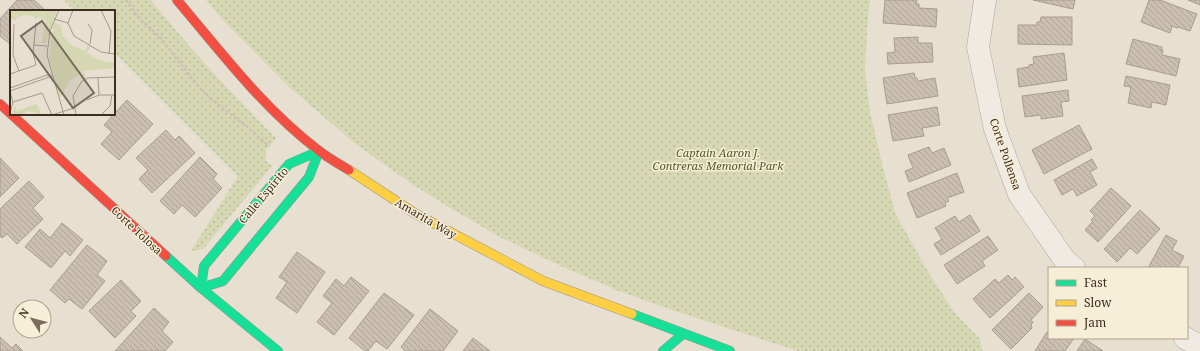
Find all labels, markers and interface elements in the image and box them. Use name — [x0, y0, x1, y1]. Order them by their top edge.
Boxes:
inset map — [10, 10, 115, 115]
street label: Corte Pollensa — [987, 116, 1025, 192]
park label: Captain Aaron J. Contreras Memorial Park — [652, 145, 784, 173]
street label: Calle Espirito — [235, 164, 291, 226]
street label: Amarita Way — [392, 194, 460, 242]
street label: Corte Tolosa — [108, 203, 166, 257]
legend — [1048, 267, 1188, 339]
text: Fast — [1084, 274, 1107, 291]
text: Slow — [1084, 294, 1112, 311]
north arrow — [12, 299, 52, 339]
text: N — [15, 305, 32, 321]
text: Jam — [1083, 314, 1106, 331]

